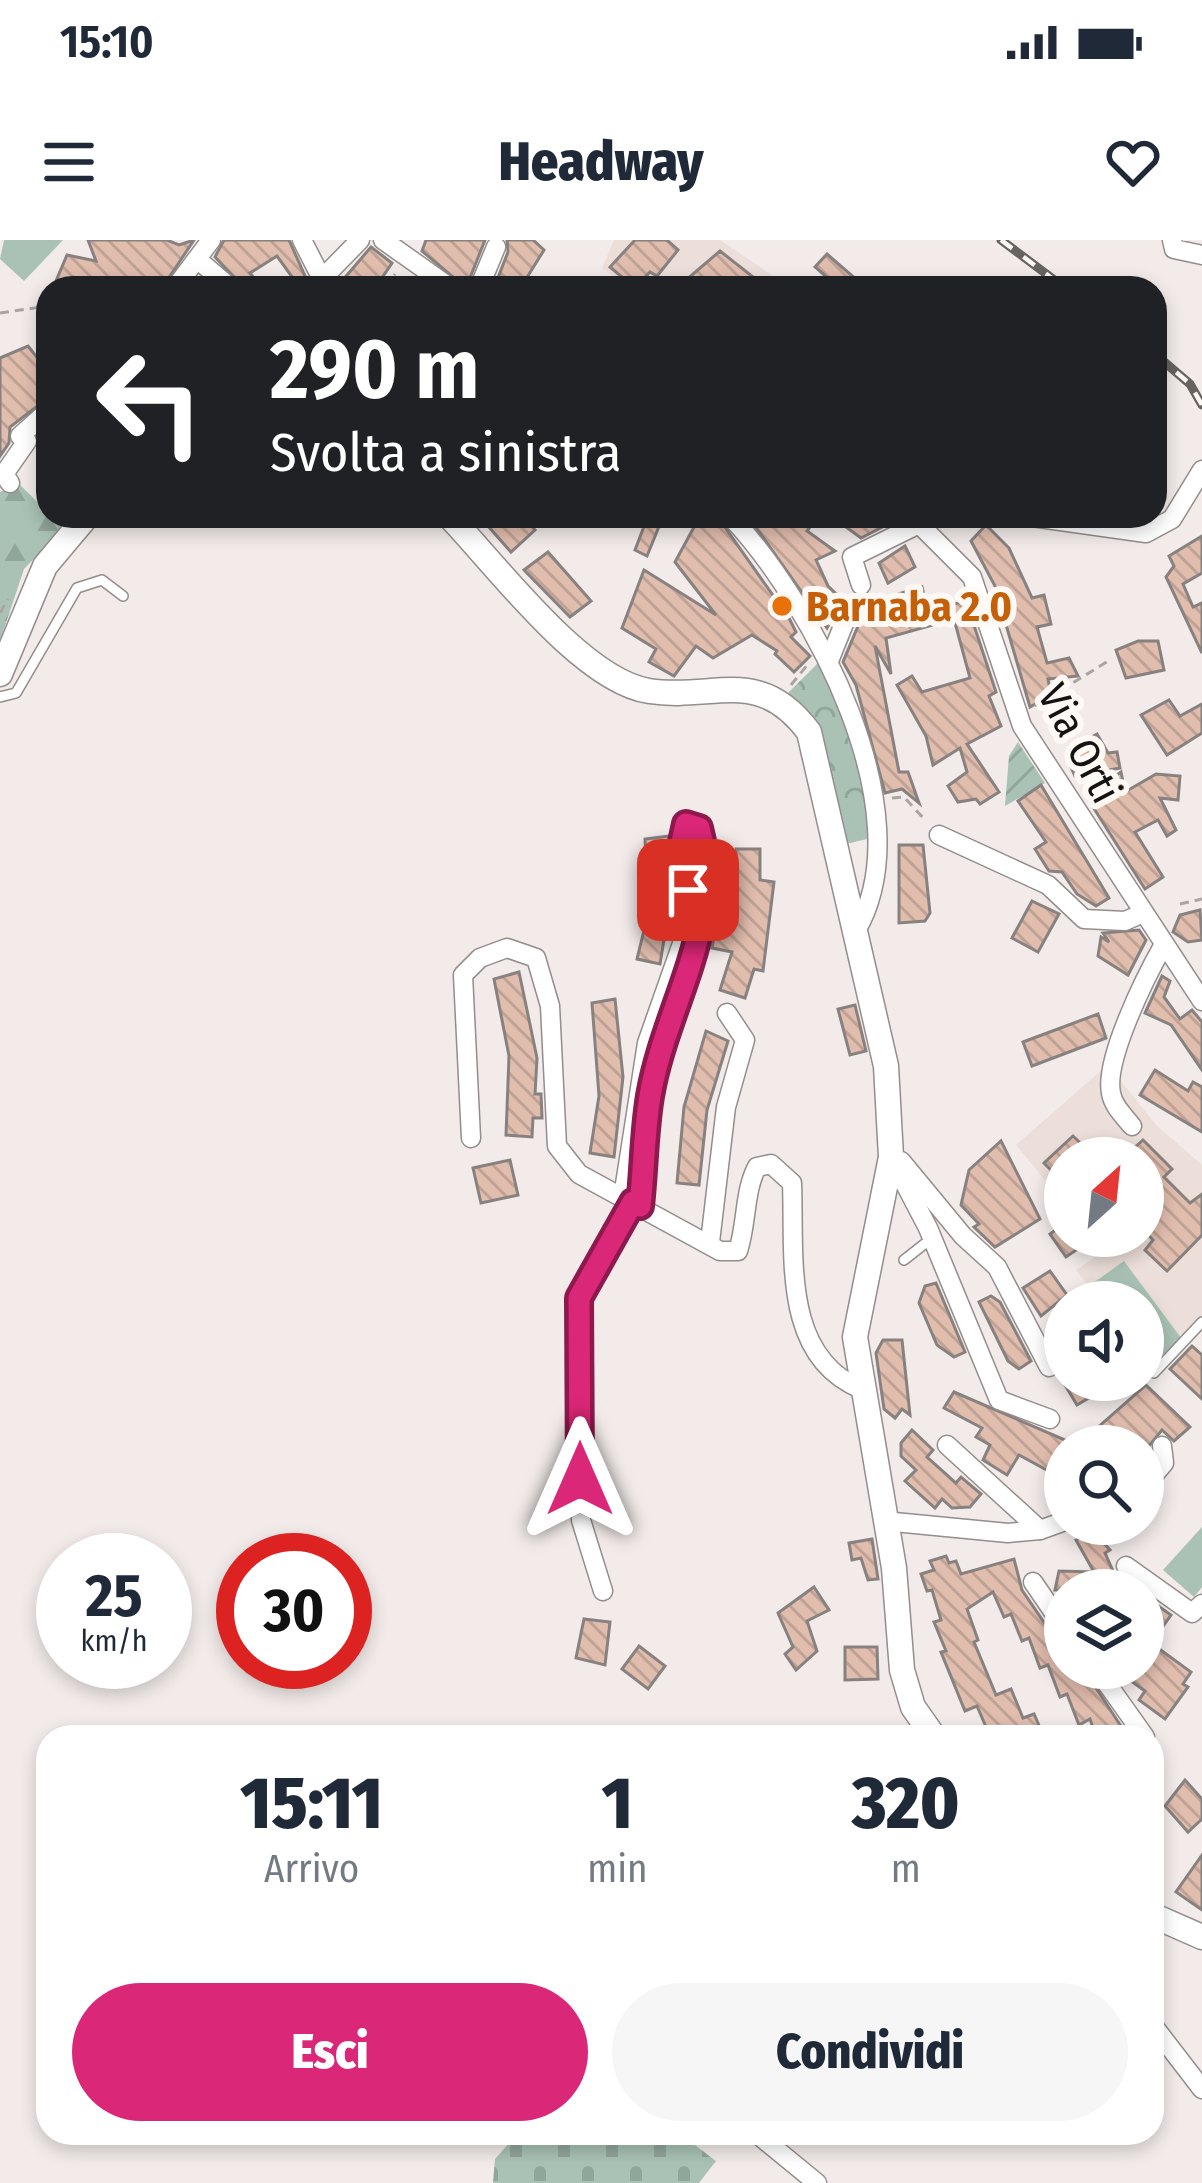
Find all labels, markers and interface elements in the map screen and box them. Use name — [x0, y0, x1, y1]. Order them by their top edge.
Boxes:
text: 15:10 — [60, 15, 154, 69]
icon: menu — [36, 129, 102, 195]
icon: heart — [1100, 129, 1166, 195]
text: Headway — [499, 130, 703, 194]
text: 290 m — [270, 319, 479, 420]
icon: left — [72, 324, 228, 480]
text: Svolta a sinistra — [270, 421, 621, 485]
place label: Barnaba 2.0 — [806, 582, 1012, 632]
marker: Barnaba 2.0 — [769, 593, 795, 619]
street label: Via Orti — [1027, 675, 1131, 812]
pin — [637, 839, 739, 941]
icon: arrive — [655, 857, 721, 923]
north arrow — [1044, 1137, 1164, 1257]
map controls — [1044, 1137, 1164, 1689]
button: sound — [1044, 1281, 1164, 1401]
position arrow — [517, 1416, 643, 1542]
button: search — [1044, 1425, 1164, 1545]
speed limit sign: 30 — [216, 1533, 372, 1689]
text: 25 — [85, 1560, 143, 1632]
button: layers — [1044, 1569, 1164, 1689]
text: km/h — [81, 1623, 147, 1659]
text: 15:11 — [240, 1761, 383, 1847]
text: 1 — [602, 1761, 633, 1847]
text: 320 — [852, 1761, 960, 1847]
text: Arrivo — [264, 1846, 359, 1892]
text: min — [587, 1846, 648, 1892]
text: m — [891, 1846, 921, 1892]
button: Esci — [72, 1983, 588, 2121]
button: Condividi — [612, 1983, 1128, 2121]

